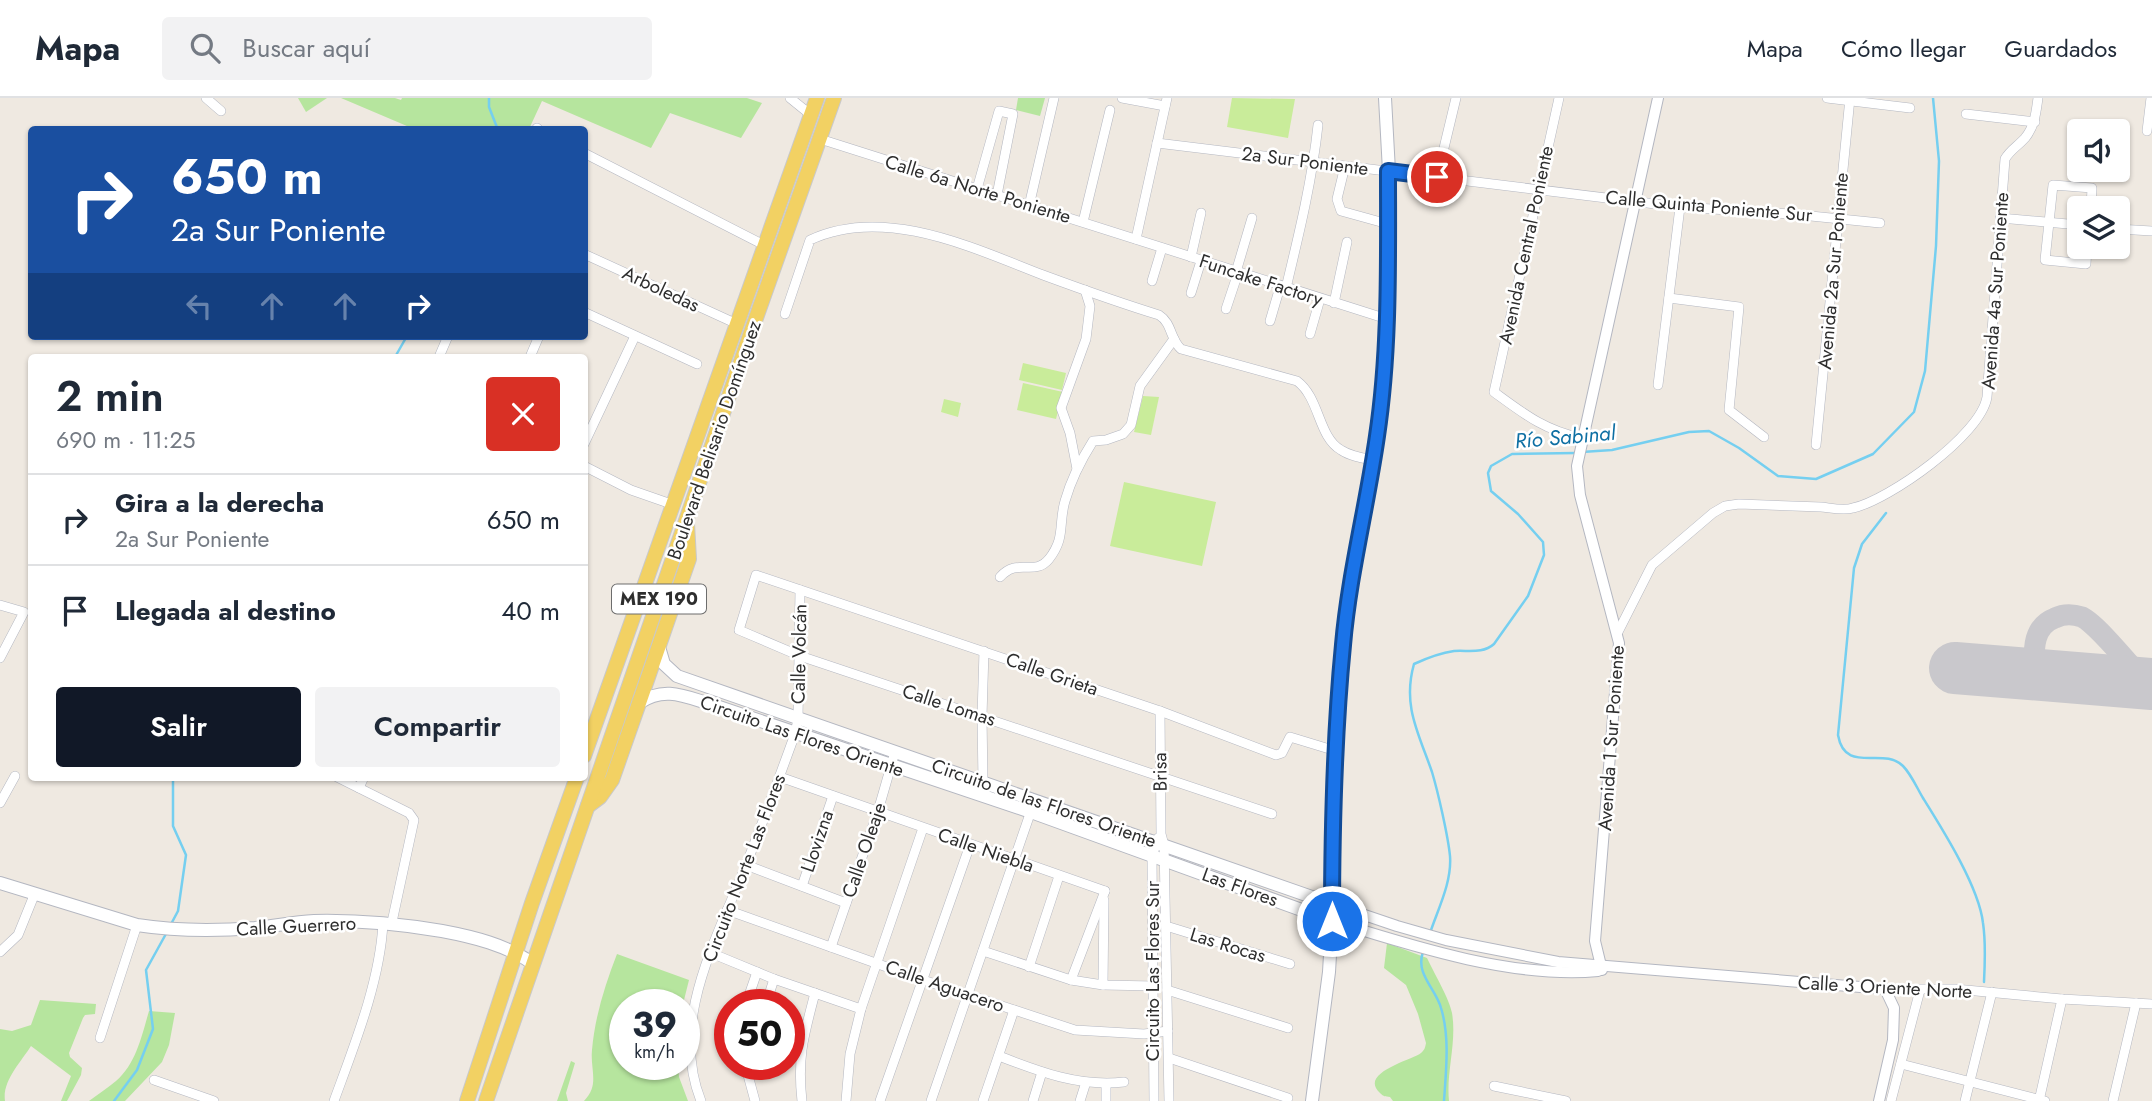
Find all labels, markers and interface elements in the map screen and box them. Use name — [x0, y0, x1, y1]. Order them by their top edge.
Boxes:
search box — [162, 17, 652, 80]
text: Mapa — [35, 25, 120, 72]
icon: search — [186, 29, 224, 67]
text: Buscar aquí — [242, 29, 370, 67]
text: Mapa — [1747, 31, 1803, 66]
text: Cómo llegar — [1841, 31, 1966, 66]
text: Guardados — [2004, 31, 2117, 66]
map controls — [2067, 119, 2130, 259]
button: sound — [2067, 119, 2130, 182]
street label: 2a Sur Poniente — [1240, 140, 1370, 182]
text: 650 m — [171, 142, 323, 212]
street label: Avenida Central Poniente — [1492, 143, 1560, 347]
pin — [1407, 147, 1467, 207]
street label: Calle 6a Norte Poniente — [882, 148, 1074, 230]
icon: right — [56, 154, 147, 245]
icon: arrive — [1418, 158, 1456, 196]
street label: Avenida 2a Sur Poniente — [1811, 171, 1855, 371]
street label: Calle Quinta Poniente Sur — [1604, 184, 1814, 229]
street label: Avenida 4a Sur Poniente — [1975, 191, 2015, 391]
button: layers — [2067, 196, 2130, 259]
text: 2a Sur Poniente — [171, 207, 386, 253]
street label: Funcake Factory — [1196, 247, 1327, 313]
street label: Arboledas — [618, 259, 704, 319]
icon: left — [180, 287, 218, 325]
icon: ahead — [253, 287, 291, 325]
icon: ahead — [326, 287, 364, 325]
icon: right — [399, 287, 437, 325]
street label: Boulevard Belisario Domínguez — [660, 316, 768, 563]
text: 2 min — [56, 366, 164, 427]
button: close — [486, 377, 560, 451]
water label: Río Sabinal — [1513, 418, 1618, 456]
text: 690 m · 11:25 — [56, 423, 196, 457]
text: Gira a la derecha — [115, 484, 324, 522]
icon: right — [56, 501, 94, 539]
text: 650 m — [487, 501, 560, 539]
text: 2a Sur Poniente — [115, 522, 269, 556]
road number: MEX 190 — [612, 584, 706, 614]
icon: arrive — [56, 592, 94, 630]
text: Llegada al destino — [115, 592, 336, 630]
text: 40 m — [501, 592, 560, 630]
street label: Calle Volcán — [785, 604, 813, 704]
street label: Avenida 1 Sur Poniente — [1591, 644, 1631, 832]
street label: Calle Grieta — [1002, 646, 1102, 702]
street label: Calle Lomas — [899, 677, 1000, 733]
button: Salir — [56, 687, 301, 767]
button: Compartir — [315, 687, 560, 767]
street label: Circuito Las Flores Oriente — [696, 688, 908, 784]
street label: Circuito de las Flores Oriente — [928, 752, 1160, 854]
street label: Brisa — [1146, 752, 1174, 792]
street label: Circuito Norte Las Flores — [696, 770, 792, 966]
street label: Calle Oleaje — [835, 798, 893, 901]
street label: Llovizna — [794, 806, 840, 876]
street label: Calle Niebla — [934, 821, 1038, 879]
street label: Las Flores — [1198, 861, 1282, 913]
street label: Circuito Las Flores Sur — [1139, 880, 1166, 1061]
position arrow — [1295, 884, 1369, 958]
street label: Calle Guerrero — [235, 909, 357, 943]
street label: Las Rocas — [1187, 921, 1270, 969]
street label: Calle Aguacero — [882, 953, 1008, 1019]
street label: Calle 3 Oriente Norte — [1797, 969, 1973, 1005]
speed limit sign: 50 — [714, 989, 805, 1080]
text: 39 — [632, 1000, 677, 1050]
text: km/h — [634, 1039, 675, 1065]

